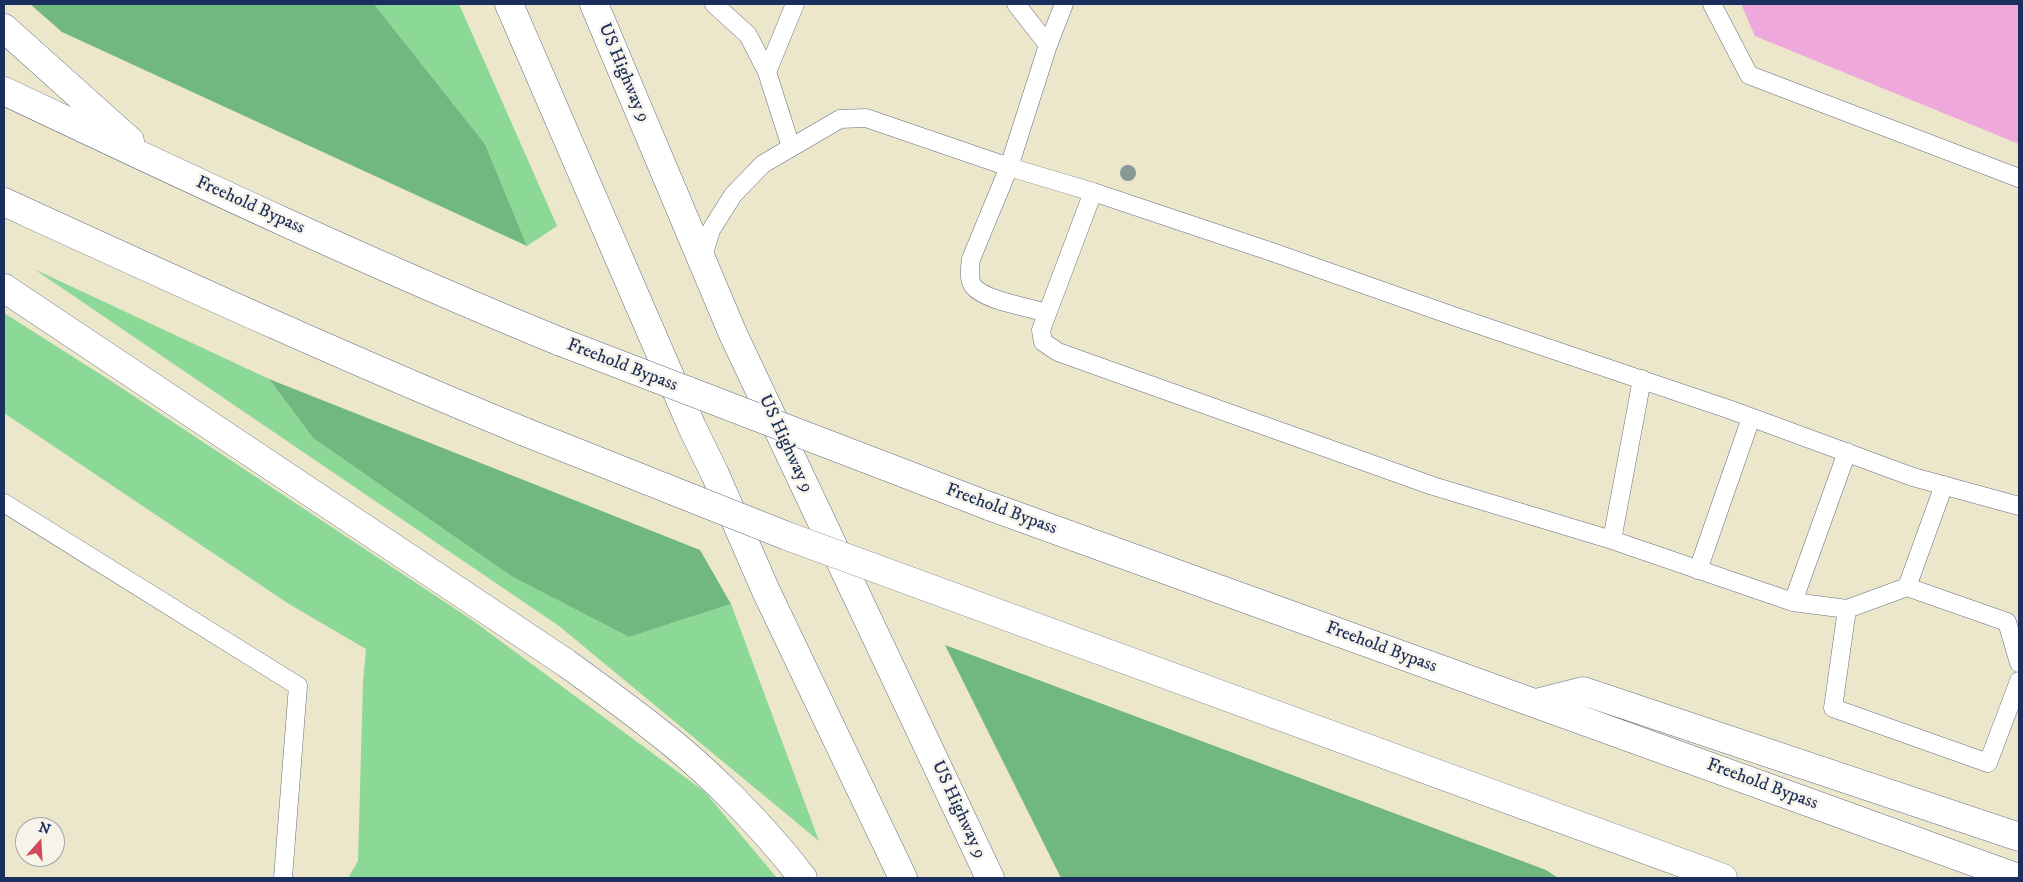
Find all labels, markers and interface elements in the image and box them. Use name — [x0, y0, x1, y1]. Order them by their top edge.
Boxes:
street label: US Highway 9 — [592, 20, 654, 126]
street label: Freehold Bypass — [192, 172, 308, 240]
street label: Freehold Bypass — [564, 335, 680, 397]
street label: US Highway 9 — [753, 392, 817, 496]
street label: Freehold Bypass — [942, 480, 1060, 540]
street label: Freehold Bypass — [1322, 618, 1440, 678]
street label: Freehold Bypass — [1703, 755, 1821, 815]
street label: US Highway 9 — [926, 758, 990, 862]
north arrow — [15, 817, 65, 867]
text: N — [36, 818, 53, 839]

